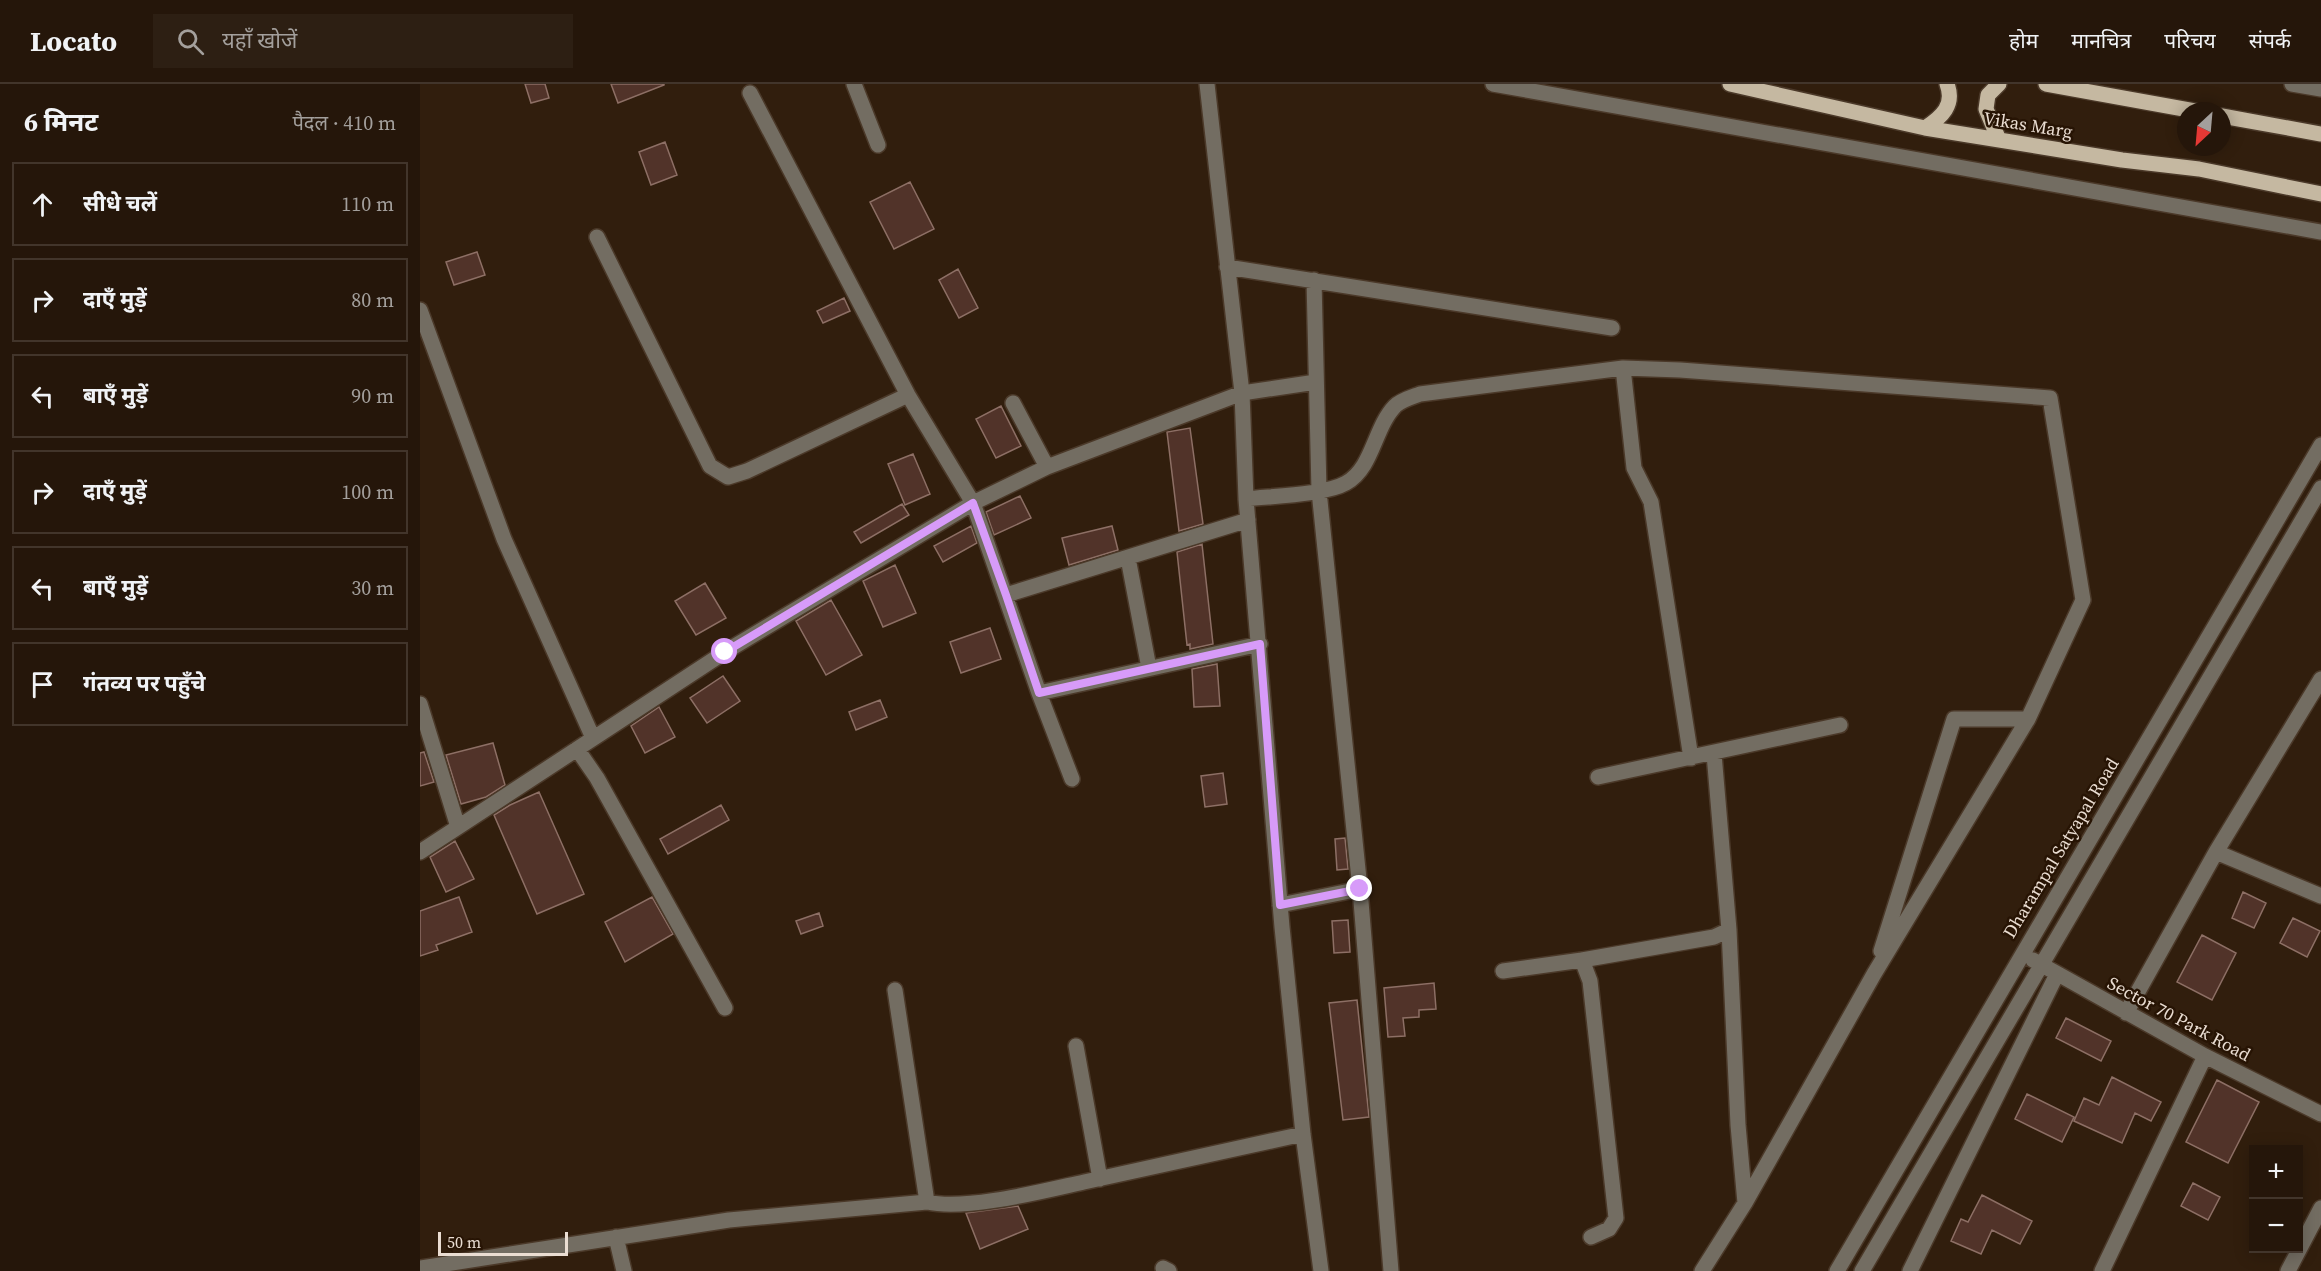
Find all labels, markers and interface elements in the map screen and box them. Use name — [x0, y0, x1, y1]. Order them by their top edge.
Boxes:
search box — [153, 14, 573, 68]
text: Locato — [30, 22, 117, 60]
icon: search — [174, 25, 207, 58]
text: यहाँ खोजें — [222, 25, 297, 55]
text: होम — [2009, 26, 2038, 55]
text: मानचित्र — [2071, 26, 2131, 55]
text: परिचय — [2164, 26, 2216, 55]
text: संपर्क — [2249, 26, 2291, 55]
north arrow — [2177, 102, 2231, 156]
text: 6 मिनट — [24, 104, 98, 140]
street label: Vikas Marg — [1982, 105, 2074, 144]
text: पैदल · 410 m — [292, 109, 396, 137]
icon: ahead — [26, 188, 59, 221]
text: सीधे चलें — [83, 188, 157, 218]
text: 110 m — [341, 190, 394, 218]
icon: right — [26, 284, 59, 317]
text: दाएँ मुड़ें — [83, 284, 147, 314]
text: 80 m — [351, 286, 394, 314]
icon: left — [26, 380, 59, 413]
text: बाएँ मुड़ें — [83, 380, 148, 410]
text: 90 m — [351, 382, 394, 410]
icon: right — [26, 476, 59, 509]
text: दाएँ मुड़ें — [83, 476, 147, 506]
text: 100 m — [341, 478, 394, 506]
icon: left — [26, 572, 59, 605]
text: बाएँ मुड़ें — [83, 572, 148, 602]
text: 30 m — [351, 574, 394, 602]
route start — [711, 638, 737, 664]
icon: arrive — [26, 668, 59, 701]
text: गंतव्य पर पहुँचे — [83, 668, 206, 698]
street label: Dharampal Satyapal Road — [1997, 753, 2124, 943]
route end — [1346, 875, 1372, 901]
street label: Sector 70 Park Road — [2103, 970, 2255, 1067]
map controls — [2249, 1145, 2303, 1253]
button: + — [2249, 1145, 2303, 1199]
button: − — [2249, 1199, 2303, 1253]
scale bar — [438, 1229, 568, 1256]
text: 50 m — [447, 1231, 481, 1253]

